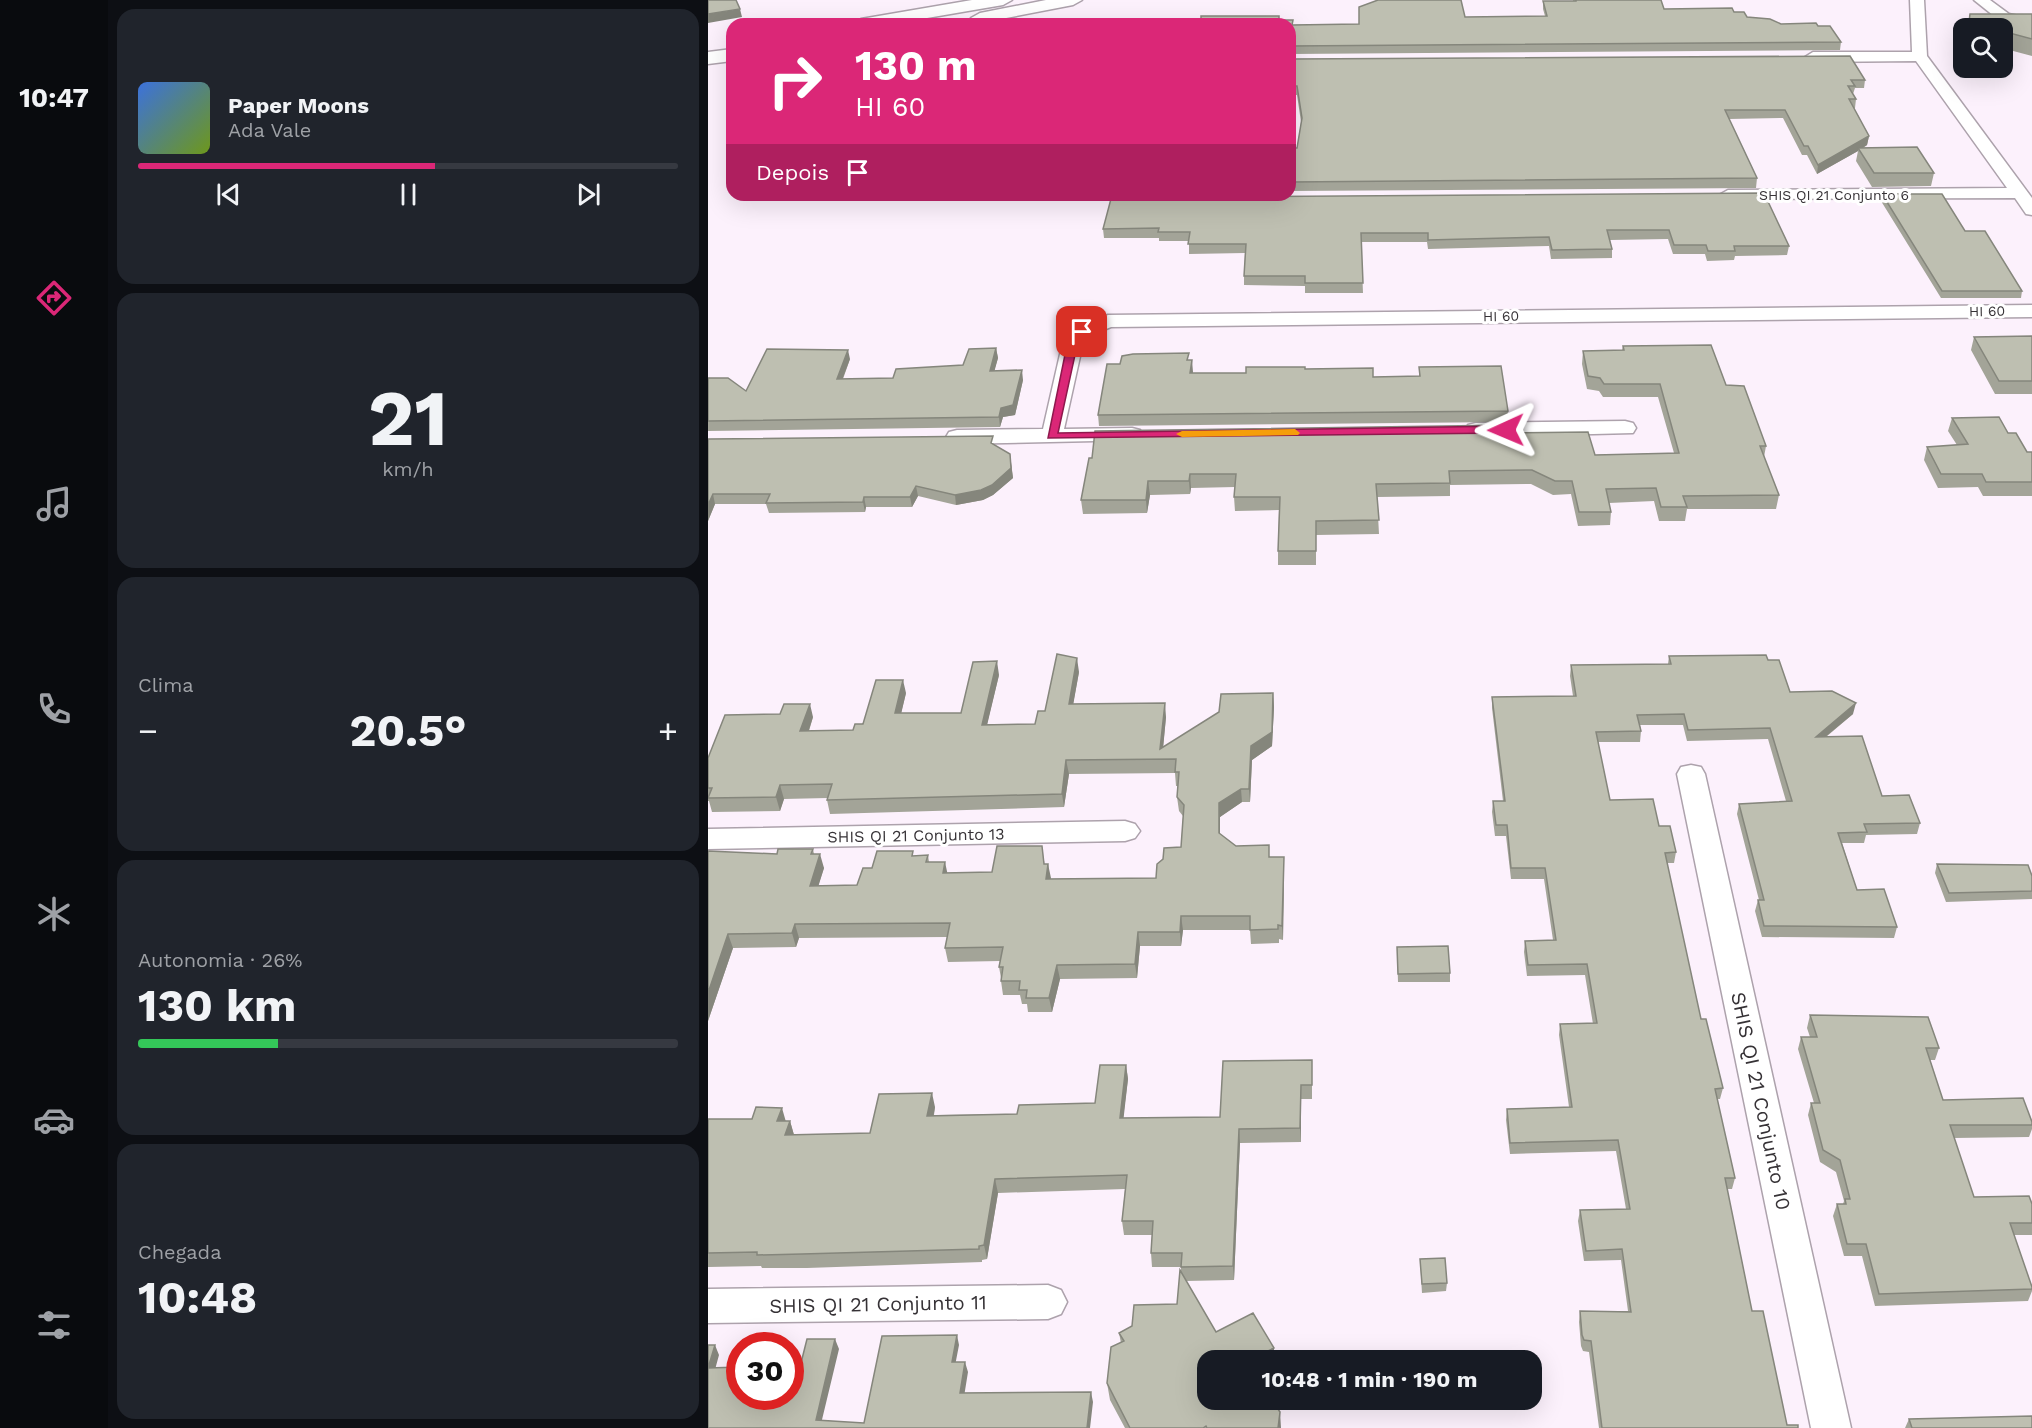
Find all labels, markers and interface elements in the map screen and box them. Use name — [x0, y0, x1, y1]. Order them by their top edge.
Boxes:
map controls — [1953, 18, 2013, 78]
button: search — [1953, 18, 2013, 78]
text: 130 m — [855, 41, 977, 90]
icon: right — [756, 42, 834, 120]
text: 10:47 — [19, 82, 89, 114]
text: HI 60 — [855, 91, 925, 123]
text: Paper Moons — [228, 93, 369, 118]
text: Ada Vale — [228, 118, 311, 142]
icon: arrive — [841, 156, 874, 189]
text: Depois — [756, 160, 829, 185]
icon: previous — [212, 178, 245, 211]
icon: pause — [392, 178, 425, 211]
icon: next — [572, 178, 605, 211]
street label: SHIS QI 21 Conjunto 6 — [1759, 187, 1909, 203]
icon: directions — [33, 277, 75, 319]
street label: HI 60 — [1969, 303, 2005, 319]
pin — [1056, 306, 1107, 357]
street label: HI 60 — [1483, 308, 1519, 324]
icon: arrive — [1065, 315, 1098, 348]
text: 21 — [368, 372, 448, 464]
position arrow — [1474, 398, 1538, 462]
text: km/h — [382, 457, 434, 481]
icon: music — [33, 483, 75, 525]
text: Clima — [138, 673, 194, 697]
icon: phone — [33, 688, 75, 730]
text: 20.5° — [350, 704, 466, 757]
text: − — [138, 711, 158, 750]
text: + — [658, 711, 678, 750]
street label: SHIS QI 21 Conjunto 13 — [827, 824, 1005, 847]
icon: climate — [33, 893, 75, 935]
text: Autonomia · 26% — [138, 948, 302, 972]
text: 130 km — [138, 979, 296, 1032]
street label: SHIS QI 21 Conjunto 10 — [1726, 990, 1796, 1212]
icon: car — [33, 1099, 75, 1141]
text: Chegada — [138, 1240, 221, 1264]
text: 10:48 — [138, 1271, 257, 1324]
street label: SHIS QI 21 Conjunto 11 — [769, 1290, 987, 1318]
icon: filters — [33, 1304, 75, 1346]
speed limit sign: 30 — [726, 1332, 804, 1410]
text: 10:48 · 1 min · 190 m — [1262, 1367, 1477, 1392]

